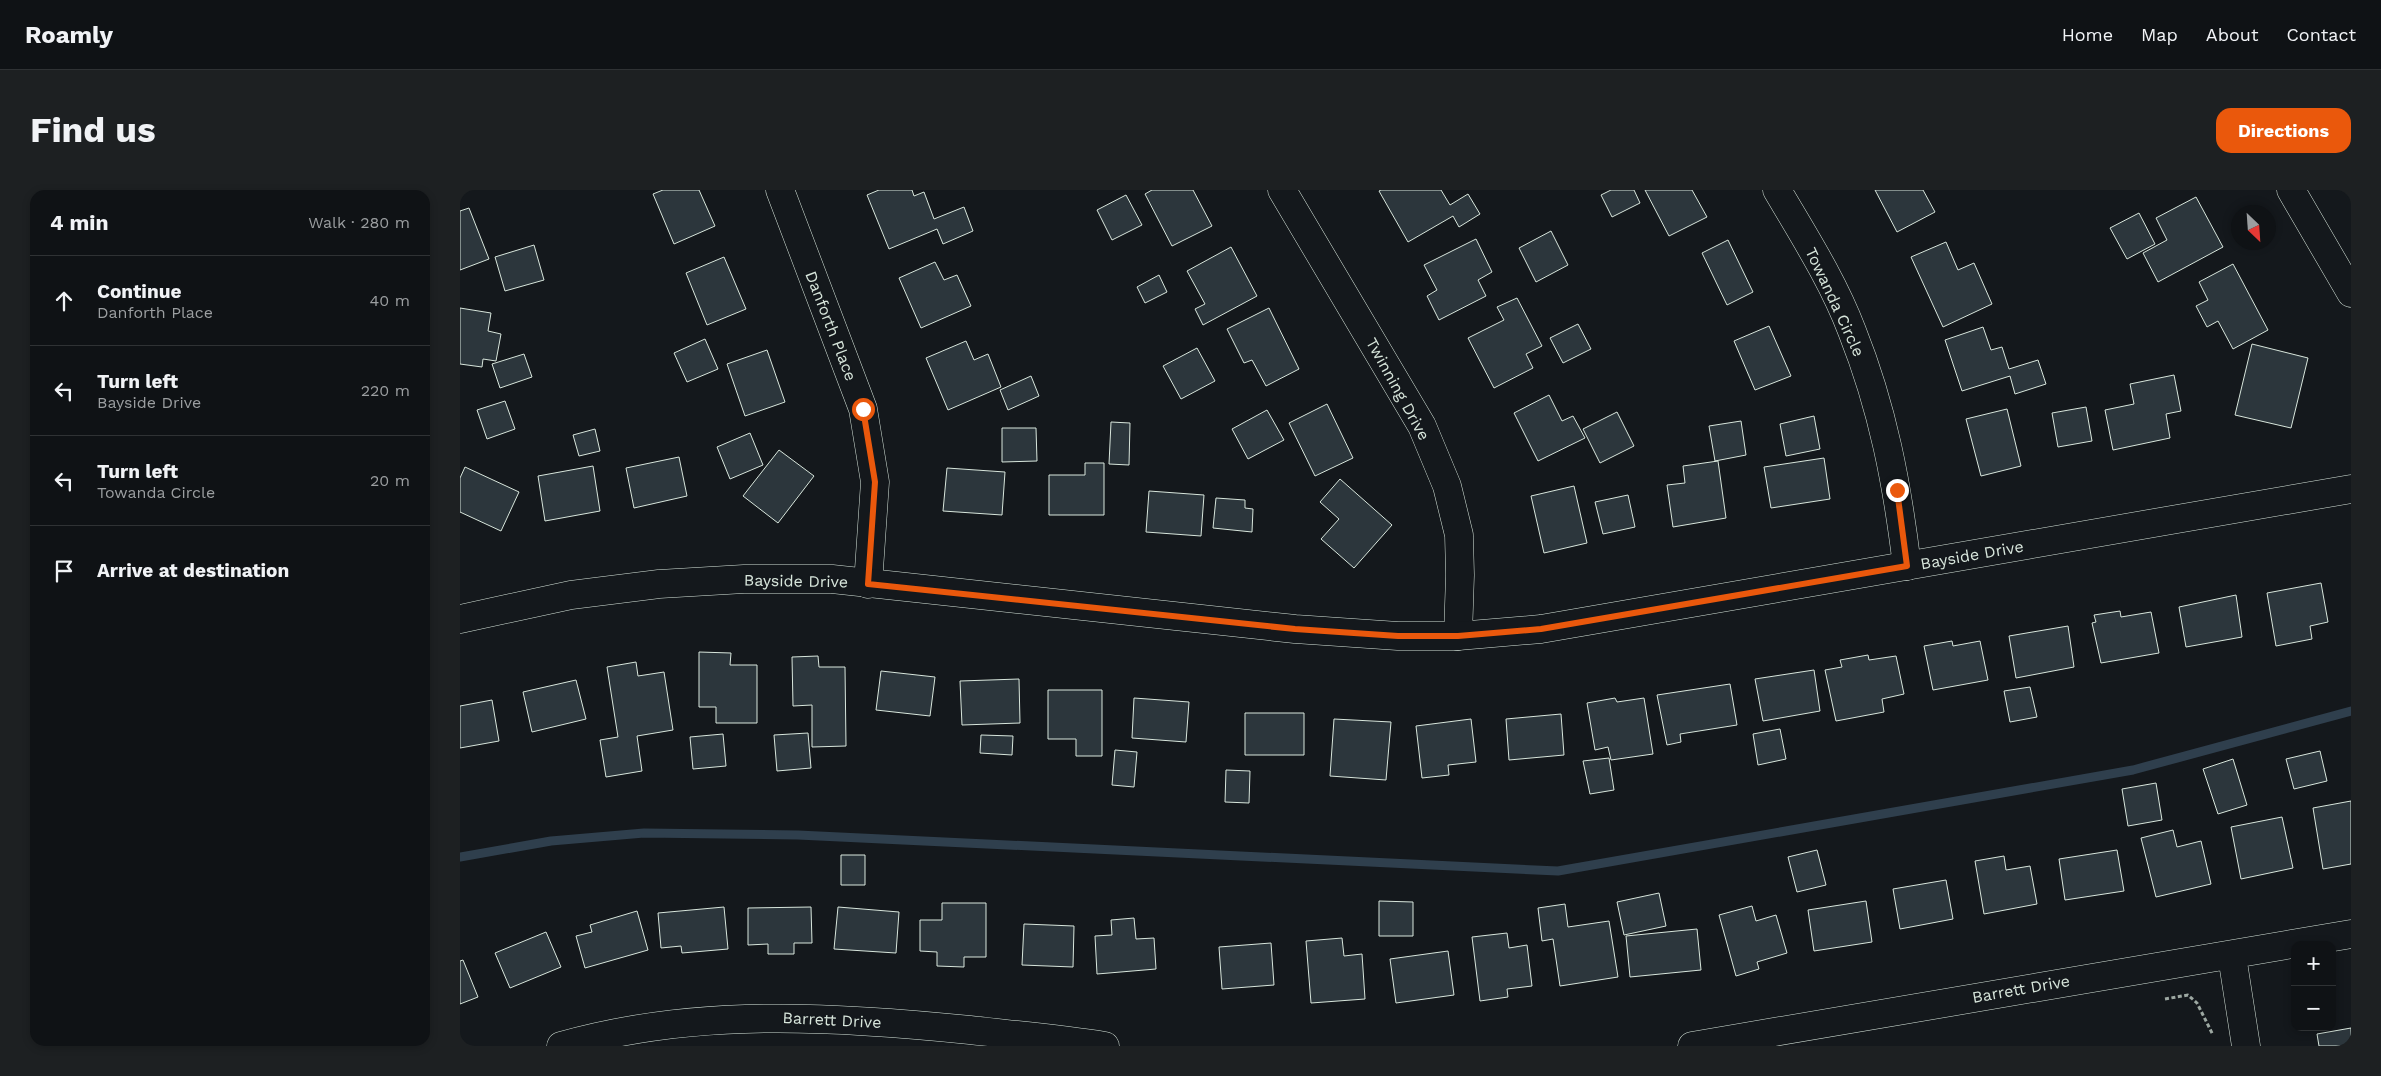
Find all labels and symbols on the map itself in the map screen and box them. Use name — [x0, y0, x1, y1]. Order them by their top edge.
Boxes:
north arrow — [2231, 205, 2276, 250]
street label: Towanda Circle — [1801, 244, 1869, 360]
street label: Danforth Place — [801, 268, 861, 384]
street label: Twinning Drive — [1362, 335, 1434, 443]
route start — [852, 398, 875, 421]
route end — [1886, 479, 1909, 502]
street label: Bayside Drive — [1919, 537, 2025, 573]
street label: Bayside Drive — [744, 571, 848, 591]
street label: Barrett Drive — [1971, 971, 2071, 1007]
street label: Barrett Drive — [782, 1008, 882, 1032]

